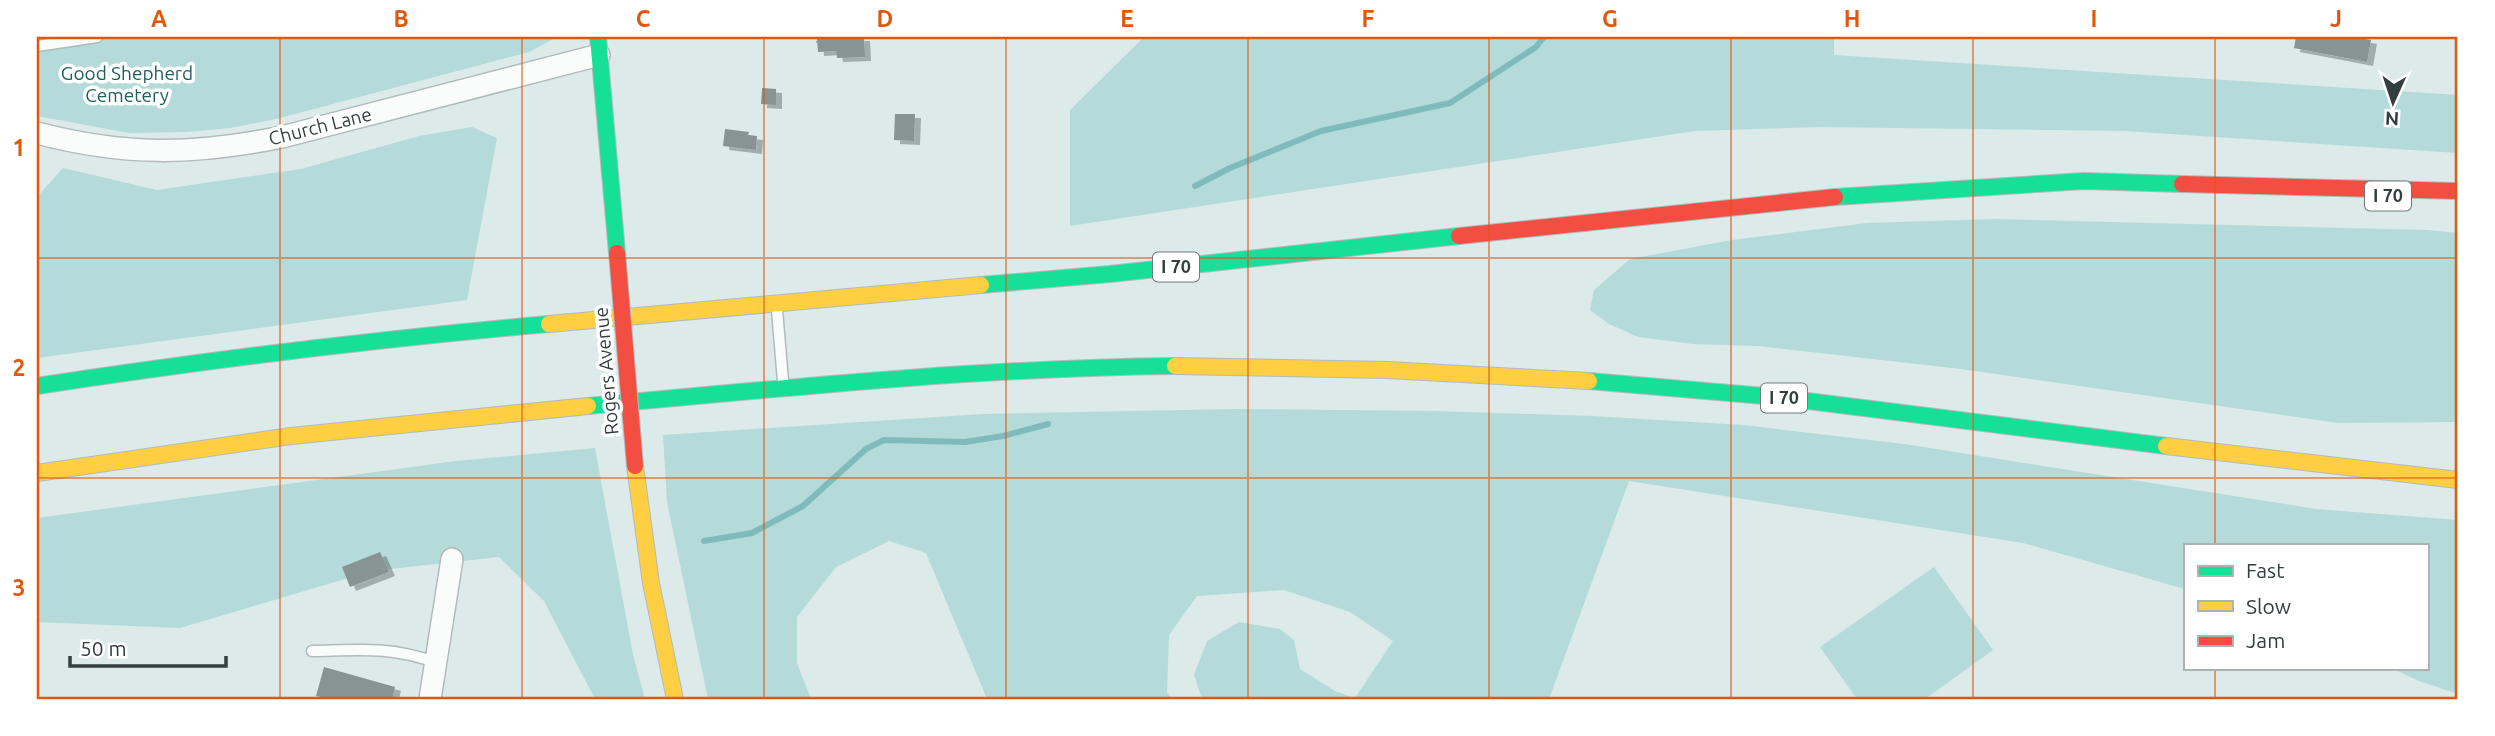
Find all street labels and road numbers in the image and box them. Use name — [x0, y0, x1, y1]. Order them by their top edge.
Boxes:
street label: Church Lane — [266, 103, 374, 149]
road number: I 70 — [2365, 182, 2411, 210]
road number: I 70 — [1153, 253, 1199, 282]
street label: Rogers Avenue — [589, 306, 623, 436]
road number: I 70 — [1761, 384, 1807, 412]

